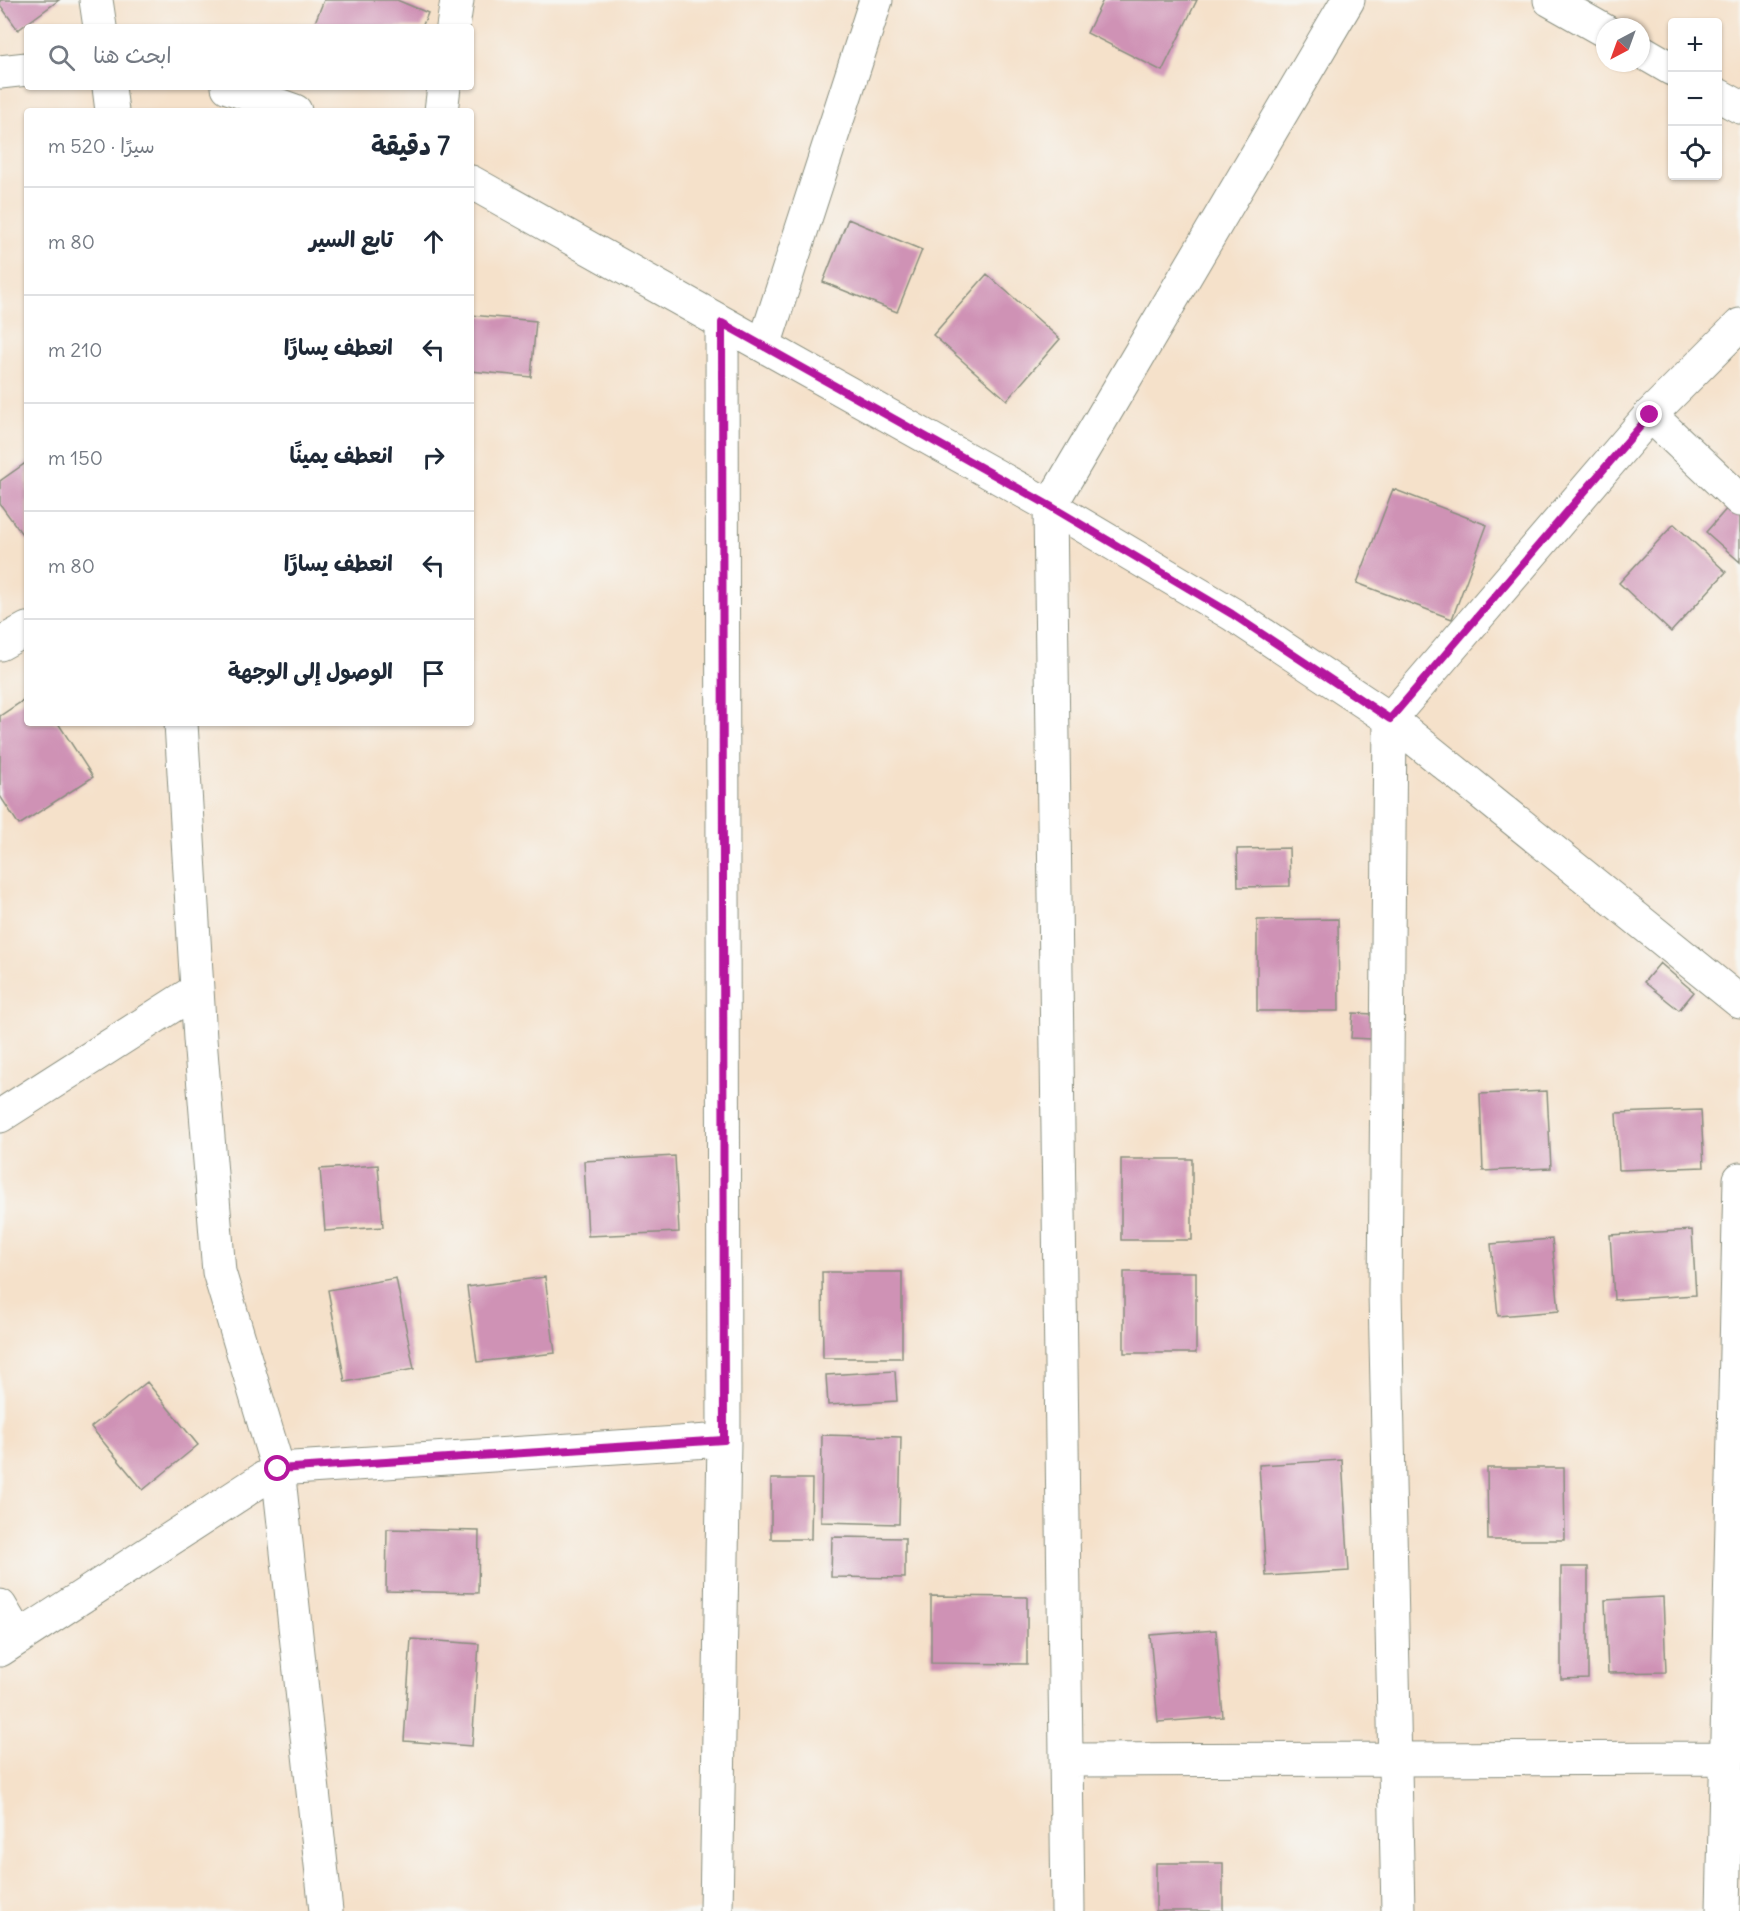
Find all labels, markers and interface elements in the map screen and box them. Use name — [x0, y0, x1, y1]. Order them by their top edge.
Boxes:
north arrow — [1596, 18, 1650, 72]
map controls — [1668, 18, 1722, 180]
button: + — [1668, 18, 1722, 72]
search box — [24, 24, 474, 90]
icon: search — [45, 41, 78, 74]
text: ابحث هنا — [93, 41, 172, 69]
button: − — [1668, 72, 1722, 126]
button: locate — [1668, 126, 1722, 180]
text: 7 دقيقة — [371, 129, 450, 162]
text: سيرًا · 520 m — [48, 133, 155, 158]
text: تابع السير — [309, 225, 393, 253]
icon: ahead — [417, 225, 450, 258]
text: 80 m — [48, 229, 95, 254]
text: انعطف يسارًا — [284, 333, 393, 361]
icon: left — [417, 333, 450, 366]
text: 210 m — [48, 337, 102, 362]
route end — [1636, 401, 1662, 427]
text: انعطف يمينًا — [290, 441, 393, 469]
icon: right — [417, 441, 450, 474]
text: 150 m — [48, 445, 103, 470]
text: انعطف يسارًا — [284, 549, 393, 577]
icon: left — [417, 549, 450, 582]
text: 80 m — [48, 553, 95, 578]
text: الوصول إلى الوجهة — [228, 657, 393, 685]
icon: arrive — [417, 657, 450, 690]
route start — [264, 1455, 290, 1481]

